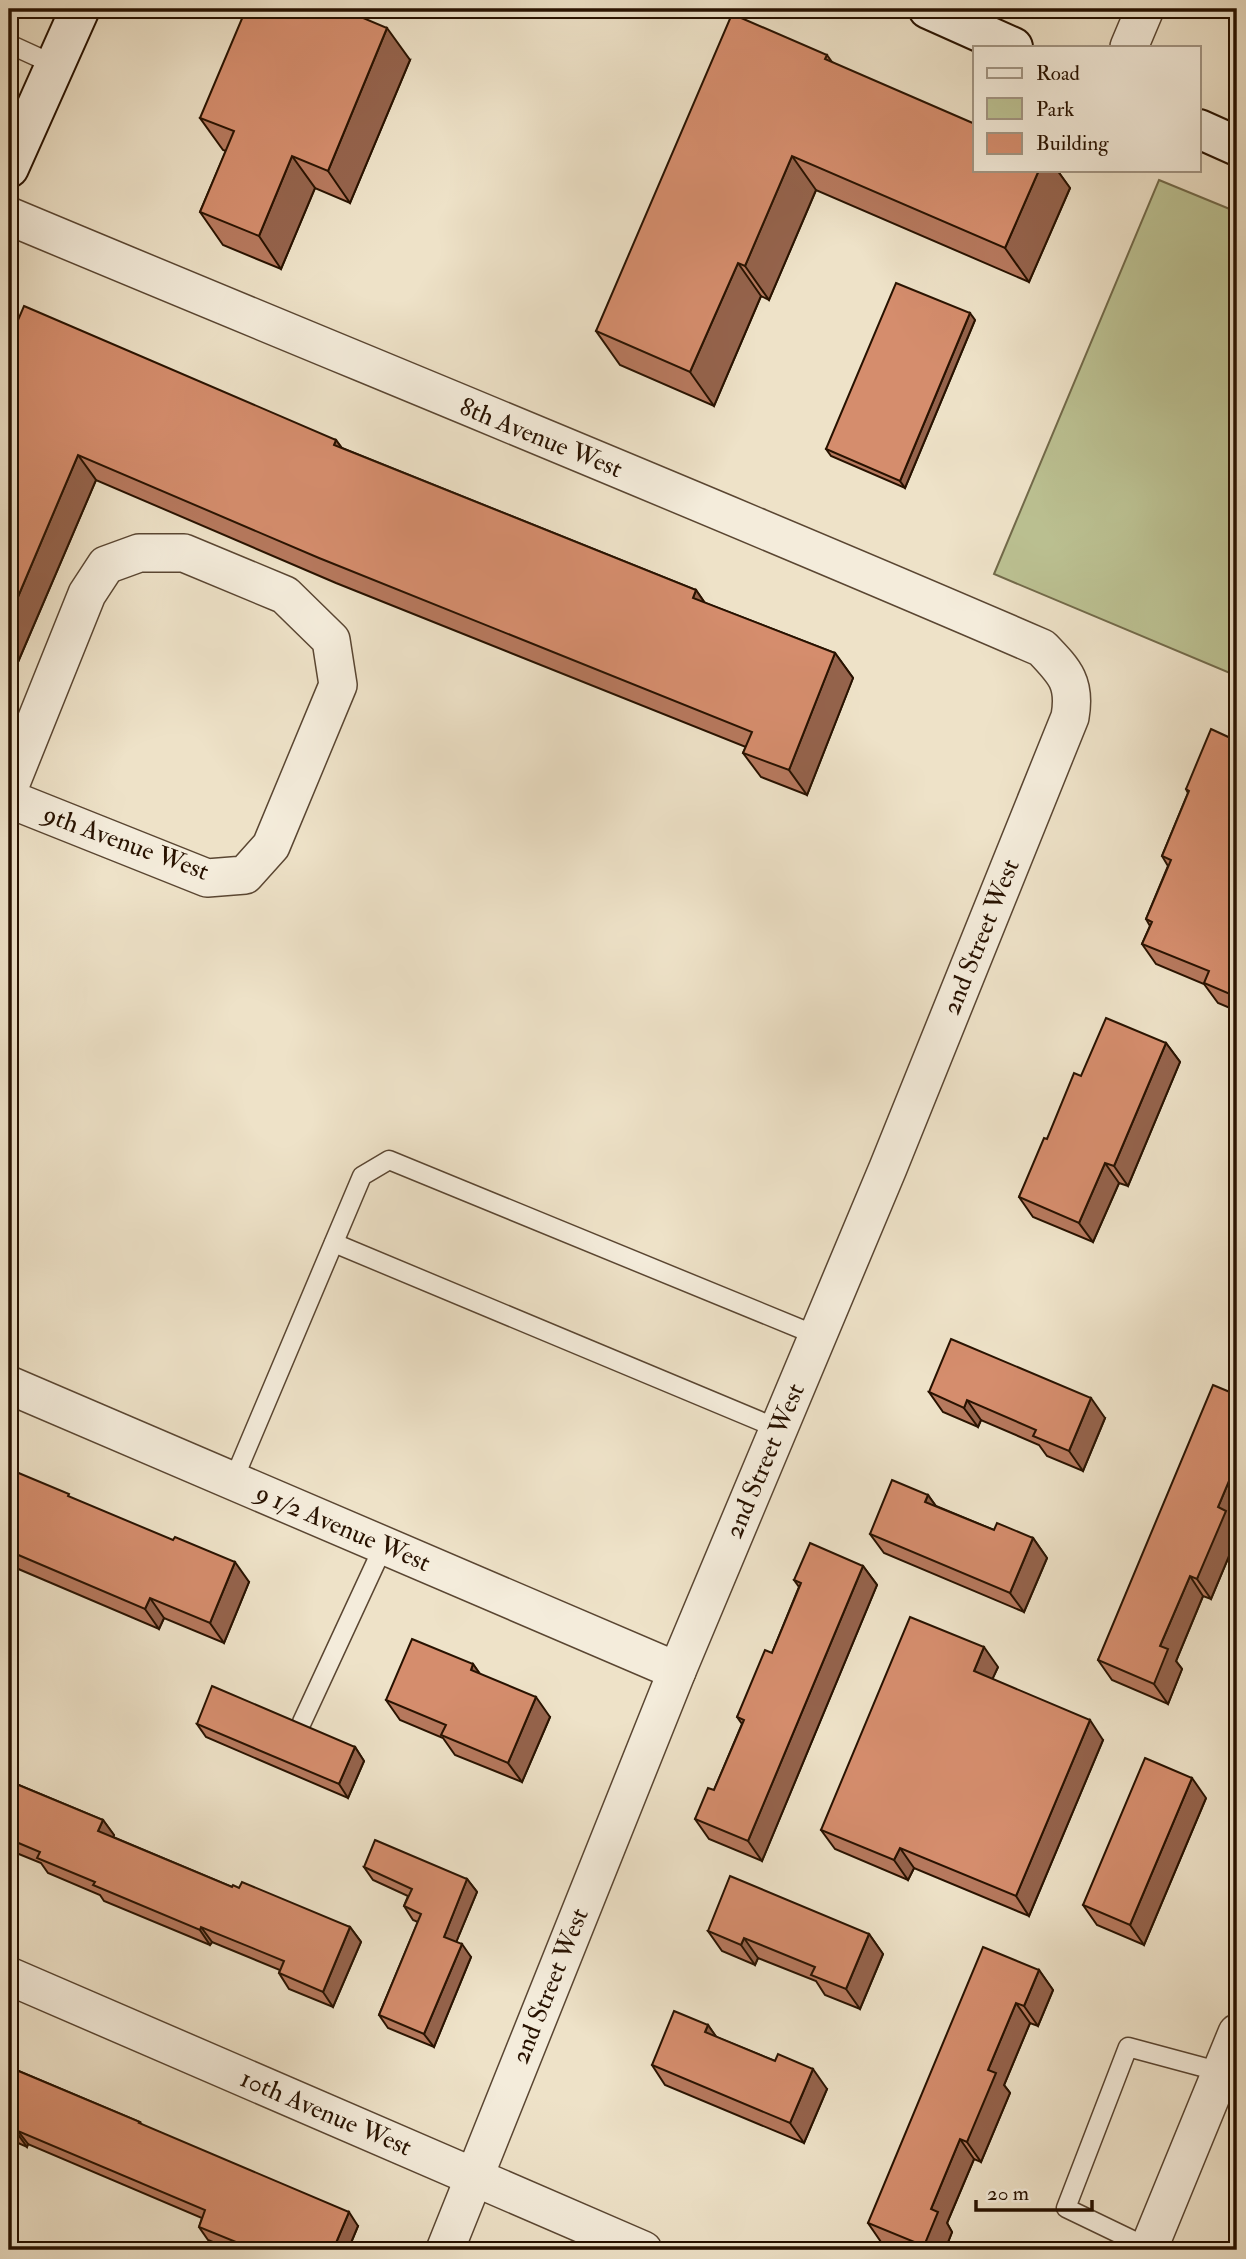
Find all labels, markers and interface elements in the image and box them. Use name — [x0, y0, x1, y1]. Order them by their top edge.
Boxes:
legend — [973, 46, 1200, 172]
text: Road — [1036, 60, 1081, 87]
text: Park — [1036, 96, 1074, 123]
text: Building — [1036, 130, 1109, 157]
street label: 8th Avenue West — [455, 391, 627, 485]
street label: 9th Avenue West — [37, 798, 213, 888]
street label: 2nd Street West — [935, 854, 1027, 1020]
street label: 2nd Street West — [718, 1379, 812, 1543]
street label: 9 1/2 Avenue West — [249, 1476, 435, 1579]
street label: 2nd Street West — [504, 1903, 596, 2069]
street label: 10th Avenue West — [235, 2063, 417, 2163]
scale bar — [976, 2168, 1092, 2212]
text: 20 m — [987, 2180, 1029, 2207]

